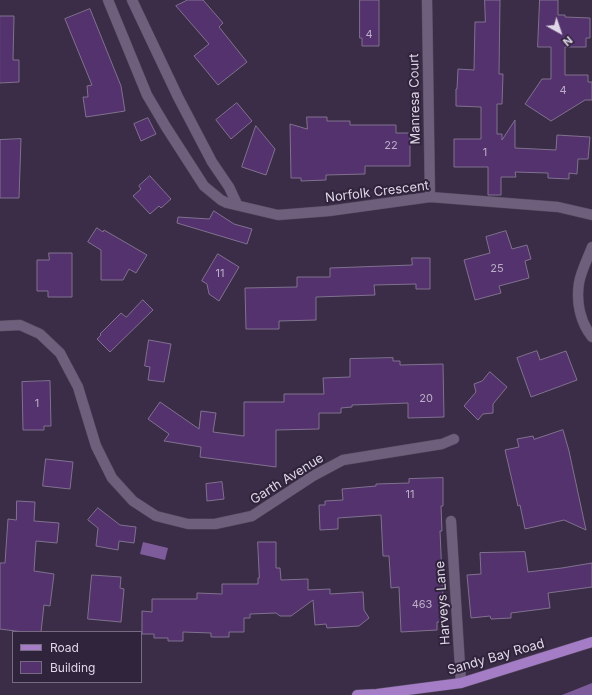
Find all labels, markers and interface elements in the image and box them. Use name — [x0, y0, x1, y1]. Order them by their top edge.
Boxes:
north arrow — [540, 12, 580, 52]
house number: 4 — [365, 28, 373, 42]
text: N — [560, 33, 575, 49]
street label: Manresa Court — [406, 53, 424, 145]
house number: 4 — [559, 84, 567, 98]
house number: 22 — [384, 139, 398, 153]
house number: 1 — [483, 146, 487, 160]
street label: Norfolk Crescent — [324, 178, 430, 206]
house number: 25 — [490, 262, 504, 276]
house number: 11 — [216, 267, 224, 281]
house number: 20 — [419, 392, 433, 406]
house number: 1 — [35, 397, 39, 411]
street label: Garth Avenue — [248, 450, 326, 508]
house number: 11 — [406, 488, 414, 502]
street label: Harveys Lane — [432, 560, 454, 646]
house number: 463 — [412, 598, 432, 612]
legend — [12, 631, 142, 683]
street label: Sandy Bay Road — [446, 636, 546, 678]
text: Road — [50, 640, 79, 655]
text: Building — [50, 660, 95, 675]

